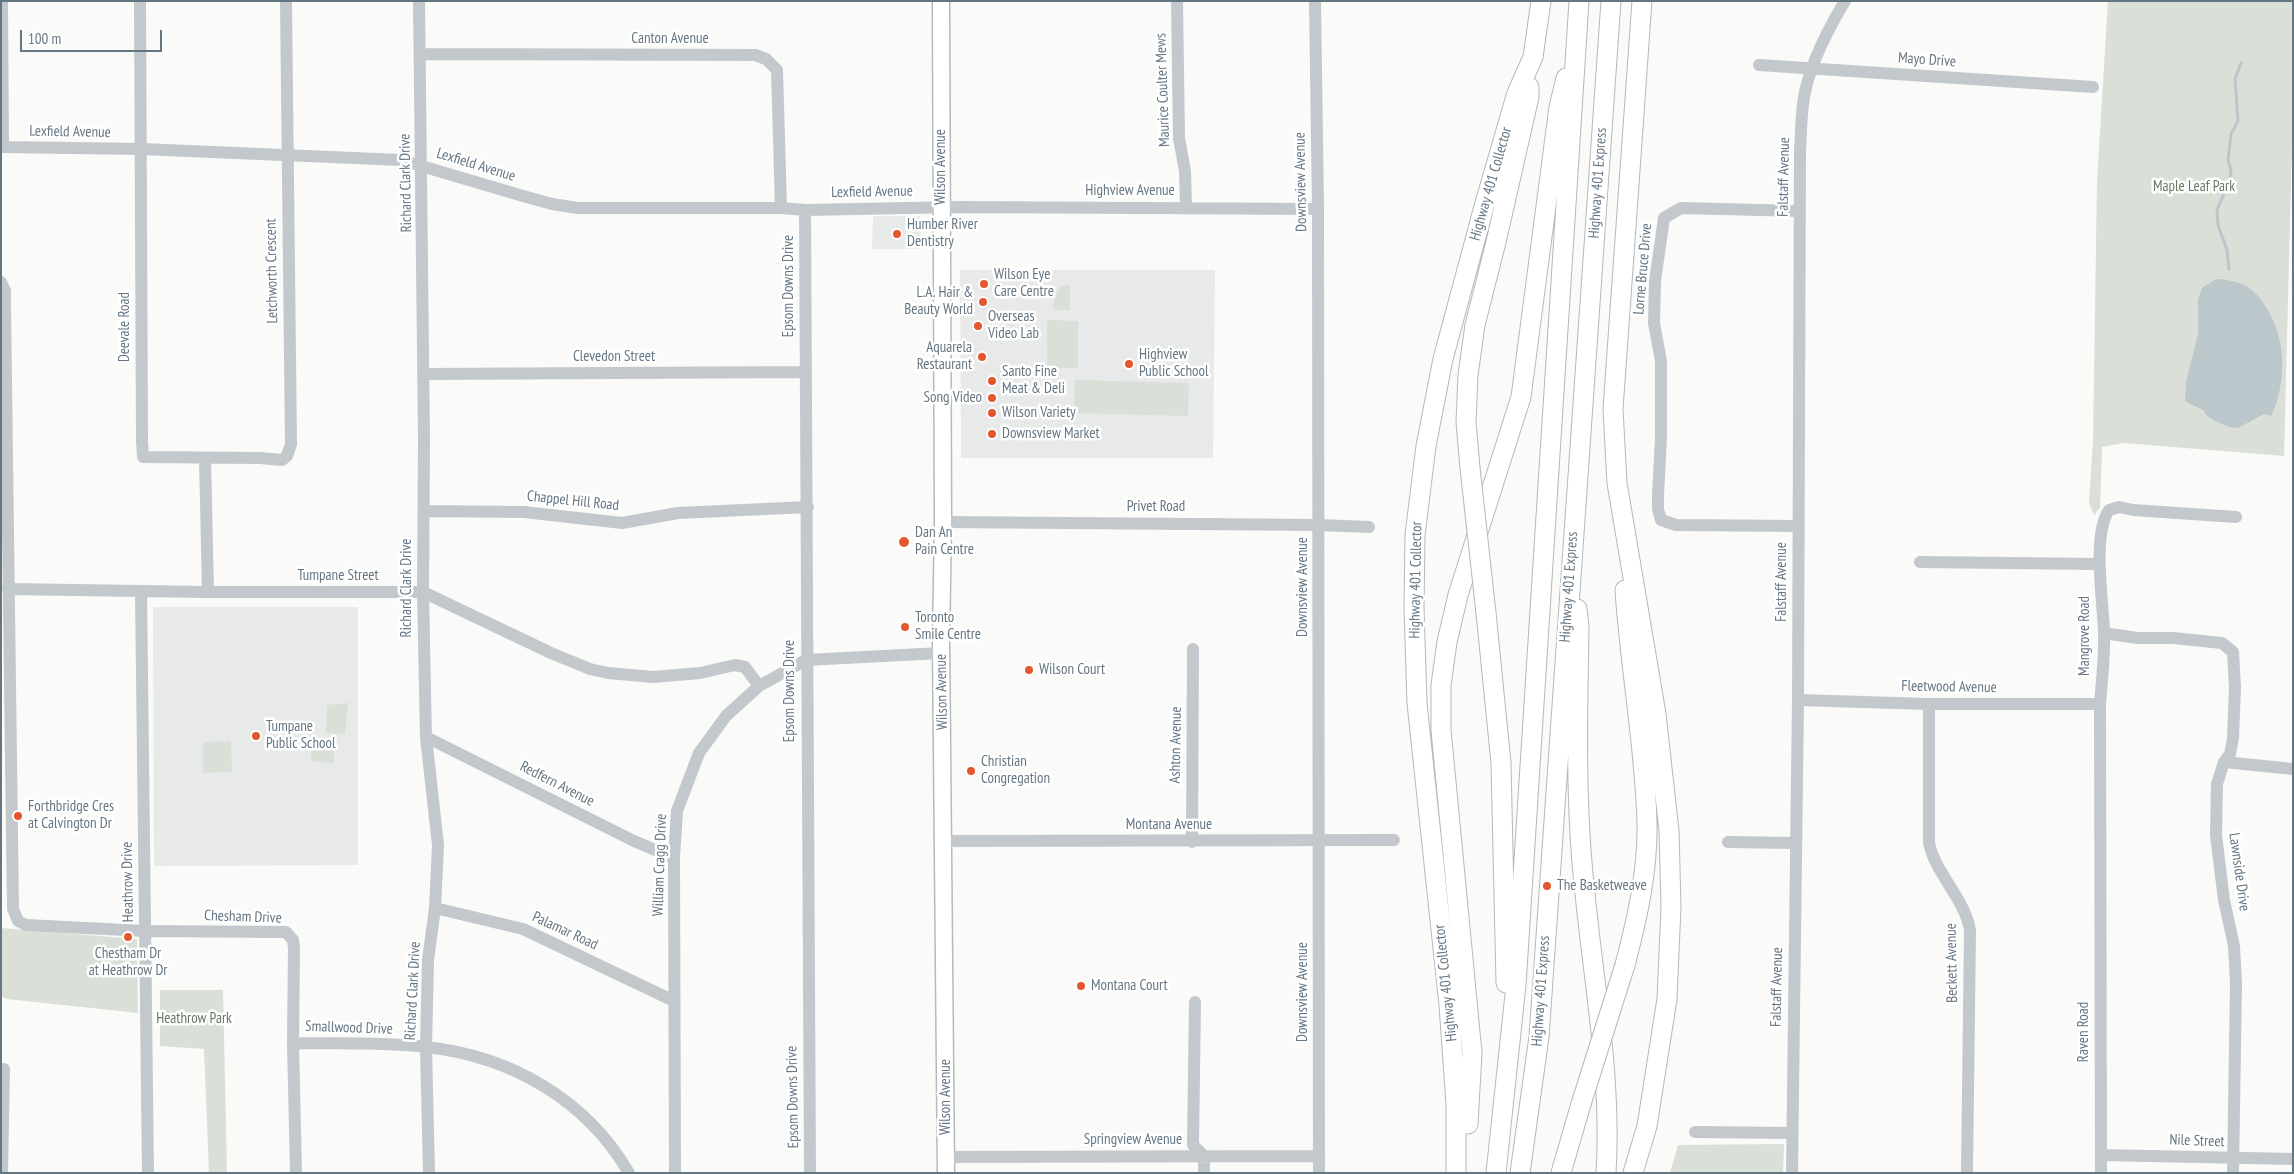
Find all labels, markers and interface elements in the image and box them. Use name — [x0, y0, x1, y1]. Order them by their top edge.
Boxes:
scale bar — [22, 20, 165, 52]
text: 100 m — [28, 29, 61, 48]
street label: Canton Avenue — [631, 30, 709, 48]
street label: Maurice Coulter Mews — [1152, 33, 1174, 147]
street label: Mayo Drive — [1897, 49, 1957, 71]
street label: Lexfield Avenue — [29, 122, 111, 142]
street label: Highway 401 Collector — [1466, 125, 1516, 243]
street label: Highway 401 Express — [1585, 127, 1611, 239]
street label: Wilson Avenue — [932, 129, 950, 205]
street label: Downsview Avenue — [1291, 132, 1311, 232]
street label: Richard Clark Drive — [396, 133, 416, 233]
street label: Falstaff Avenue — [1774, 137, 1794, 217]
street label: Lexfield Avenue — [434, 144, 518, 186]
park label: Maple Leaf Park — [2153, 178, 2235, 196]
street label: Lexfield Avenue — [831, 182, 913, 202]
street label: Highview Avenue — [1085, 182, 1175, 200]
place label: Humber River Dentistry — [907, 216, 978, 251]
street label: Letchworth Crescent — [262, 218, 282, 324]
street label: Lorne Bruce Drive — [1630, 223, 1656, 315]
marker: Humber River Dentistry — [891, 228, 903, 240]
street label: Epsom Downs Drive — [780, 235, 798, 337]
place label: Wilson Eye Care Centre — [994, 266, 1054, 301]
marker: Wilson Eye Care Centre — [978, 278, 990, 290]
place label: L.A. Hair & Beauty World — [904, 284, 973, 319]
street label: Deevale Road — [116, 292, 134, 362]
marker: L.A. Hair & Beauty World — [977, 296, 989, 308]
place label: Overseas Video Lab — [988, 308, 1039, 343]
marker: Overseas Video Lab — [972, 320, 984, 332]
place label: Aquarela Restaurant — [917, 339, 972, 374]
place label: Highview Public School — [1139, 346, 1208, 381]
street label: Clevedon Street — [573, 348, 655, 366]
marker: Aquarela Restaurant — [976, 351, 988, 363]
marker: Highview Public School — [1123, 358, 1135, 370]
place label: Santo Fine Meat & Deli — [1002, 363, 1065, 398]
marker: Santo Fine Meat & Deli — [986, 375, 998, 387]
place label: Song Video — [924, 389, 982, 407]
marker: Song Video — [986, 392, 998, 404]
place label: Wilson Variety — [1002, 404, 1076, 422]
marker: Wilson Variety — [986, 407, 998, 419]
place label: Downsview Market — [1002, 425, 1100, 443]
marker: Downsview Market — [986, 428, 998, 440]
street label: Chappel Hill Road — [526, 487, 620, 515]
street label: Privet Road — [1127, 498, 1185, 516]
street label: Highway 401 Collector — [1406, 521, 1426, 639]
place label: Dan An Pain Centre — [915, 524, 974, 559]
street label: Highway 401 Express — [1556, 531, 1582, 643]
marker: Dan An Pain Centre — [897, 535, 911, 549]
street label: Downsview Avenue — [1294, 537, 1312, 637]
street label: Richard Clark Drive — [398, 539, 416, 637]
street label: Falstaff Avenue — [1773, 542, 1791, 622]
street label: Tumpane Street — [297, 567, 379, 585]
street label: Mangrove Road — [2076, 596, 2094, 676]
place label: Toronto Smile Centre — [915, 609, 981, 644]
marker: Toronto Smile Centre — [899, 621, 911, 633]
street label: Epsom Downs Drive — [781, 640, 799, 742]
street label: Wilson Avenue — [932, 654, 952, 730]
place label: Wilson Court — [1039, 661, 1105, 679]
marker: Wilson Court — [1023, 664, 1035, 676]
street label: Fleetwood Avenue — [1901, 677, 1997, 697]
street label: Ashton Avenue — [1166, 706, 1186, 784]
place label: Tumpane Public School — [266, 718, 335, 753]
marker: Tumpane Public School — [250, 730, 262, 742]
place label: Christian Congregation — [981, 753, 1050, 788]
street label: Redfern Avenue — [517, 758, 597, 810]
marker: Christian Congregation — [965, 765, 977, 777]
place label: Forthbridge Cres at Calvington Dr — [28, 798, 114, 833]
marker: Forthbridge Cres at Calvington Dr — [12, 810, 24, 822]
street label: William Cragg Drive — [649, 813, 671, 917]
street label: Montana Avenue — [1126, 816, 1212, 834]
street label: Lawnside Drive — [2225, 832, 2253, 912]
street label: Heathrow Drive — [118, 841, 138, 923]
place label: The Basketweave — [1557, 877, 1647, 895]
marker: The Basketweave — [1541, 880, 1553, 892]
street label: Chesham Drive — [204, 907, 282, 927]
street label: Palamar Road — [529, 908, 601, 954]
street label: Beckett Avenue — [1942, 923, 1962, 1003]
street label: Highway 401 Collector — [1431, 924, 1461, 1042]
marker: Chestham Dr at Heathrow Dr — [122, 931, 134, 943]
street label: Highway 401 Express — [1528, 935, 1554, 1047]
street label: Richard Clark Drive — [401, 941, 425, 1041]
street label: Downsview Avenue — [1294, 942, 1312, 1042]
place label: Chestham Dr at Heathrow Dr — [89, 945, 167, 980]
street label: Falstaff Avenue — [1767, 947, 1787, 1027]
place label: Montana Court — [1091, 977, 1168, 995]
marker: Montana Court — [1075, 980, 1087, 992]
street label: Raven Road — [2075, 1002, 2093, 1062]
park label: Heathrow Park — [156, 1010, 232, 1028]
street label: Smallwood Drive — [305, 1017, 393, 1039]
street label: Epsom Downs Drive — [783, 1046, 803, 1148]
street label: Wilson Avenue — [937, 1059, 955, 1135]
street label: Springview Avenue — [1084, 1131, 1182, 1149]
street label: Nile Street — [2169, 1131, 2225, 1151]

